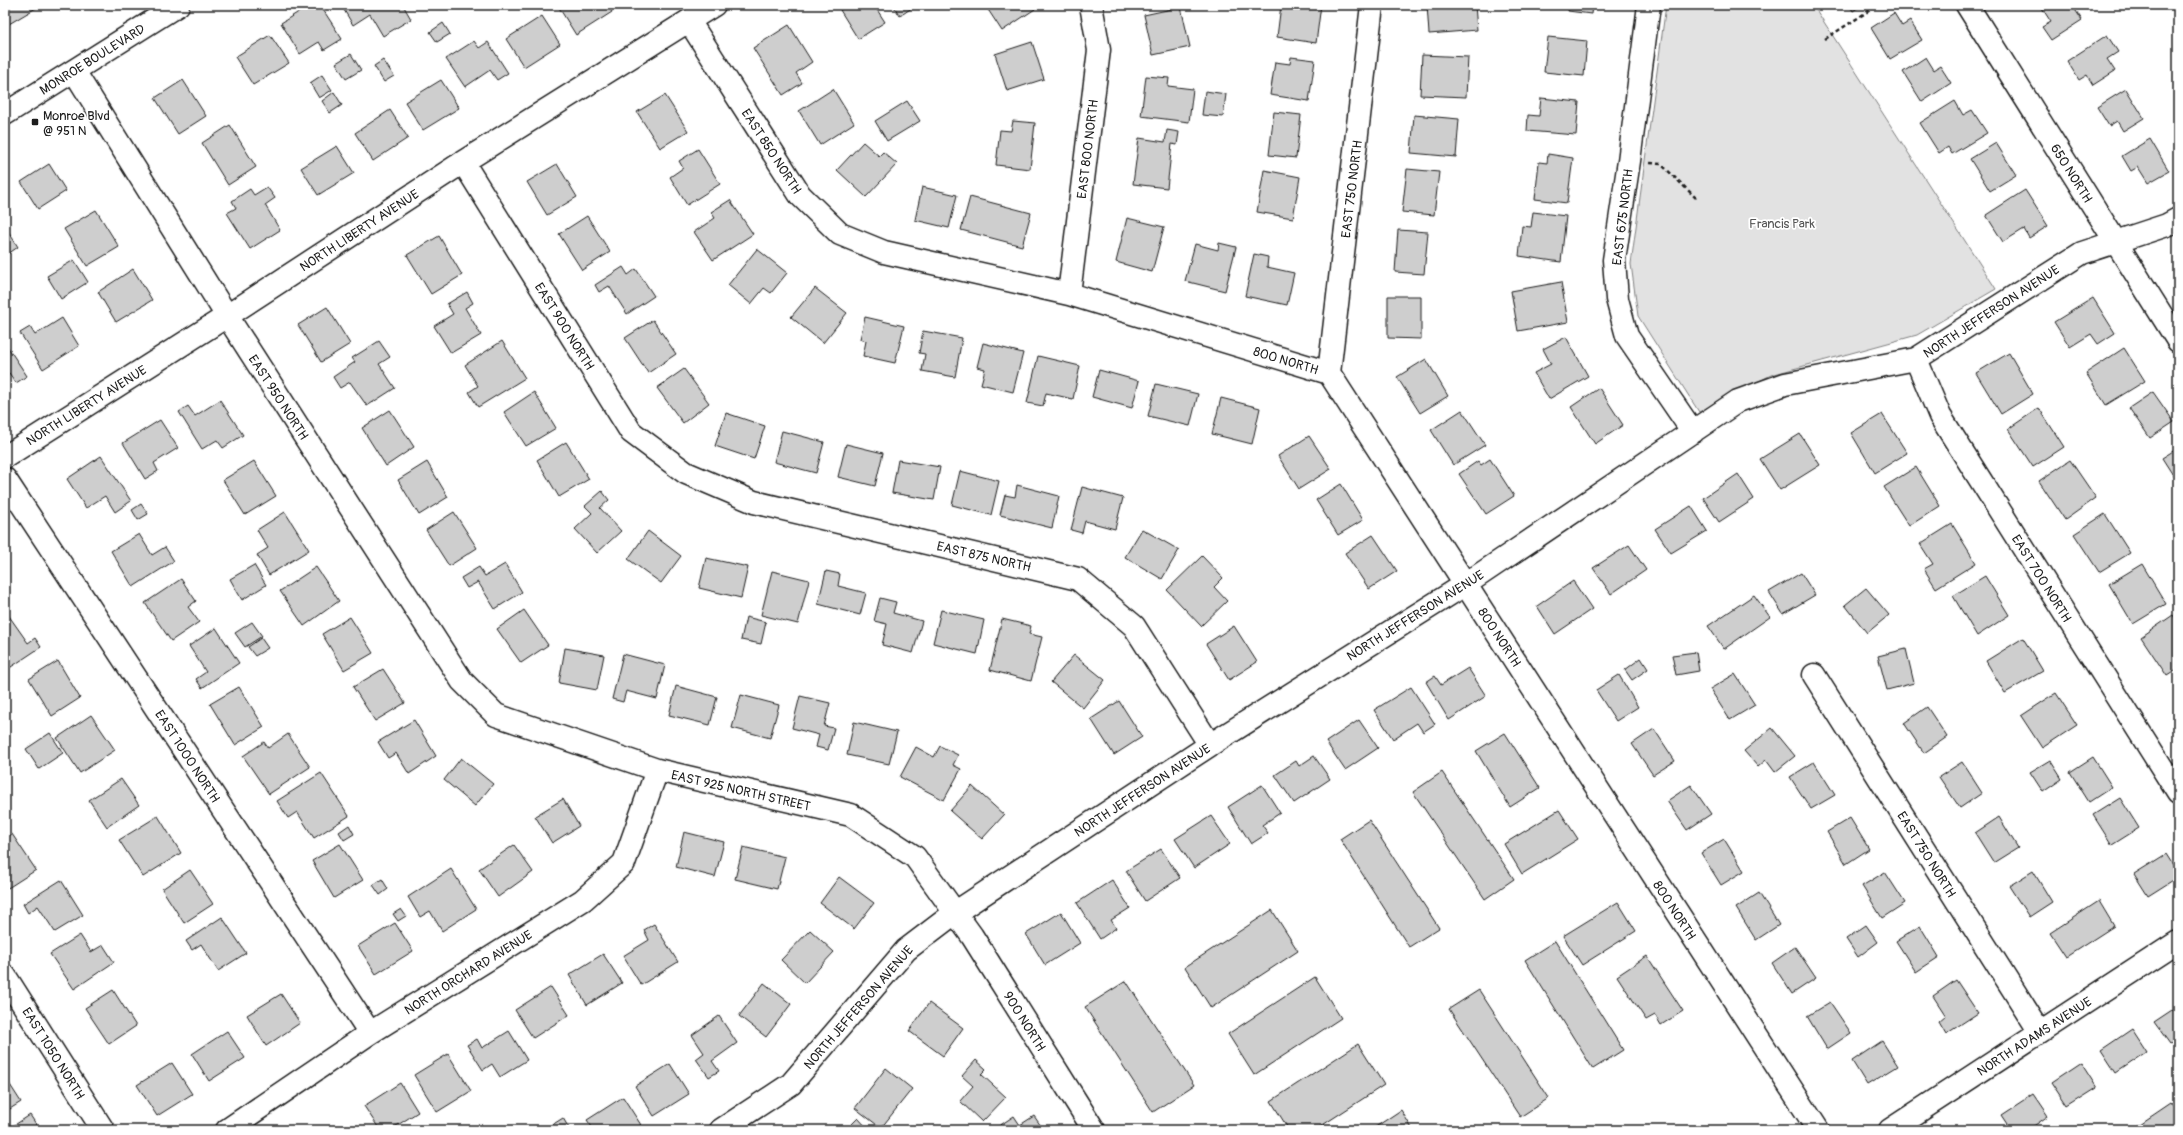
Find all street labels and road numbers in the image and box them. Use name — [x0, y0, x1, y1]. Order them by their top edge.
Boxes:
street label: MONROE BOULEVARD — [37, 21, 148, 99]
street label: EAST 800 NORTH — [1074, 99, 1102, 200]
street label: EAST 850 NORTH — [738, 106, 805, 197]
street label: EAST 750 NORTH — [1338, 139, 1366, 239]
street label: 650 NORTH — [2047, 141, 2096, 206]
street label: EAST 675 NORTH — [1609, 168, 1637, 266]
street label: NORTH LIBERTY AVENUE — [297, 186, 422, 275]
street label: NORTH JEFFERSON AVENUE — [1921, 262, 2063, 362]
street label: EAST 900 NORTH — [531, 280, 597, 373]
street label: 800 NORTH — [1251, 343, 1320, 378]
street label: EAST 950 NORTH — [245, 352, 312, 443]
street label: NORTH LIBERTY AVENUE — [23, 362, 150, 449]
street label: EAST 700 NORTH — [2008, 532, 2075, 625]
street label: EAST 875 NORTH — [935, 538, 1032, 576]
street label: NORTH JEFFERSON AVENUE — [1344, 567, 1487, 665]
street label: 800 NORTH — [1474, 605, 1524, 670]
street label: EAST 1000 NORTH — [151, 707, 223, 806]
street label: NORTH JEFFERSON AVENUE — [1072, 741, 1214, 841]
street label: EAST 925 NORTH STREET — [670, 767, 812, 815]
street label: EAST 750 NORTH — [1893, 809, 1959, 901]
street label: 800 NORTH — [1649, 878, 1699, 943]
street label: NORTH ORCHARD AVENUE — [402, 927, 536, 1019]
street label: NORTH JEFFERSON AVENUE — [801, 942, 917, 1073]
street label: 900 NORTH — [1000, 989, 1049, 1054]
street label: NORTH ADAMS AVENUE — [1974, 994, 2095, 1080]
street label: EAST 1050 NORTH — [18, 1005, 88, 1103]

